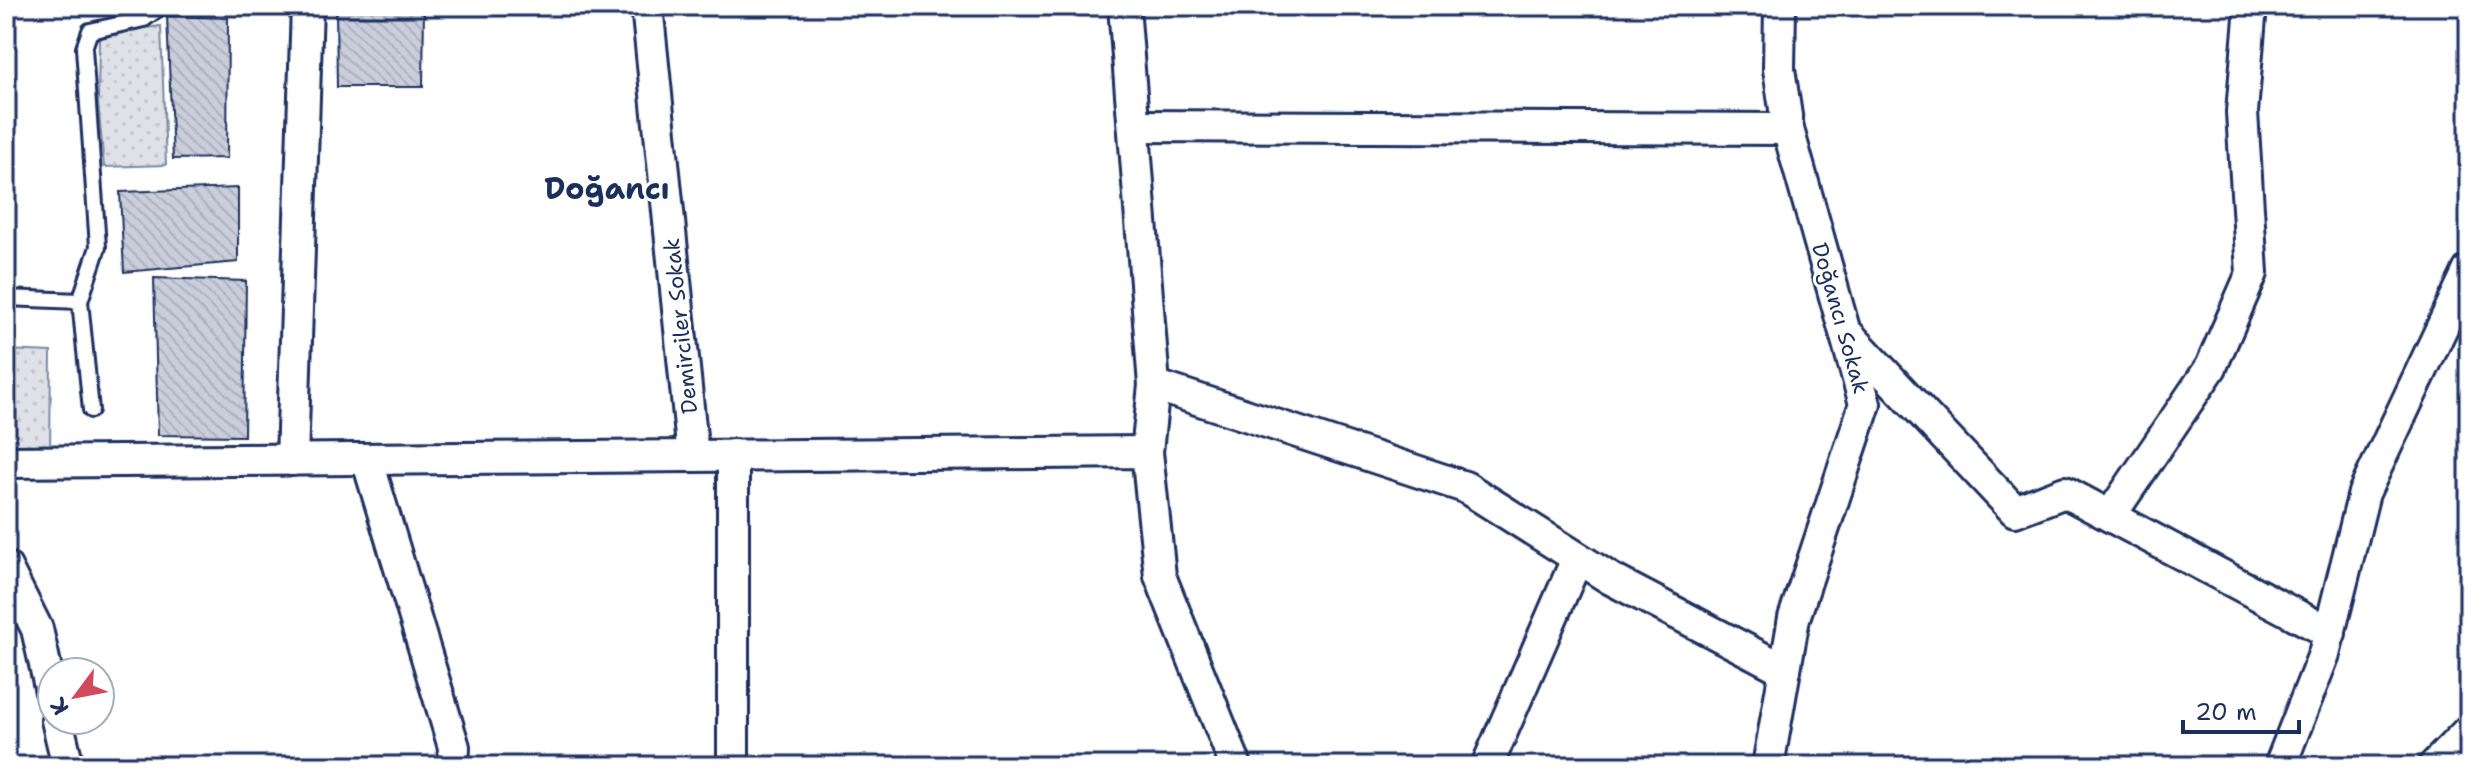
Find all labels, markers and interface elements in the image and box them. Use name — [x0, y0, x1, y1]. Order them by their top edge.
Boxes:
district label: Doğancı — [544, 168, 670, 209]
street label: Demirciler Sokak — [657, 237, 704, 415]
street label: Doğancı Sokak — [1805, 239, 1876, 397]
north arrow — [36, 656, 116, 736]
scale bar — [2183, 684, 2299, 734]
text: K — [43, 692, 76, 720]
text: 20 m — [2195, 696, 2257, 728]

